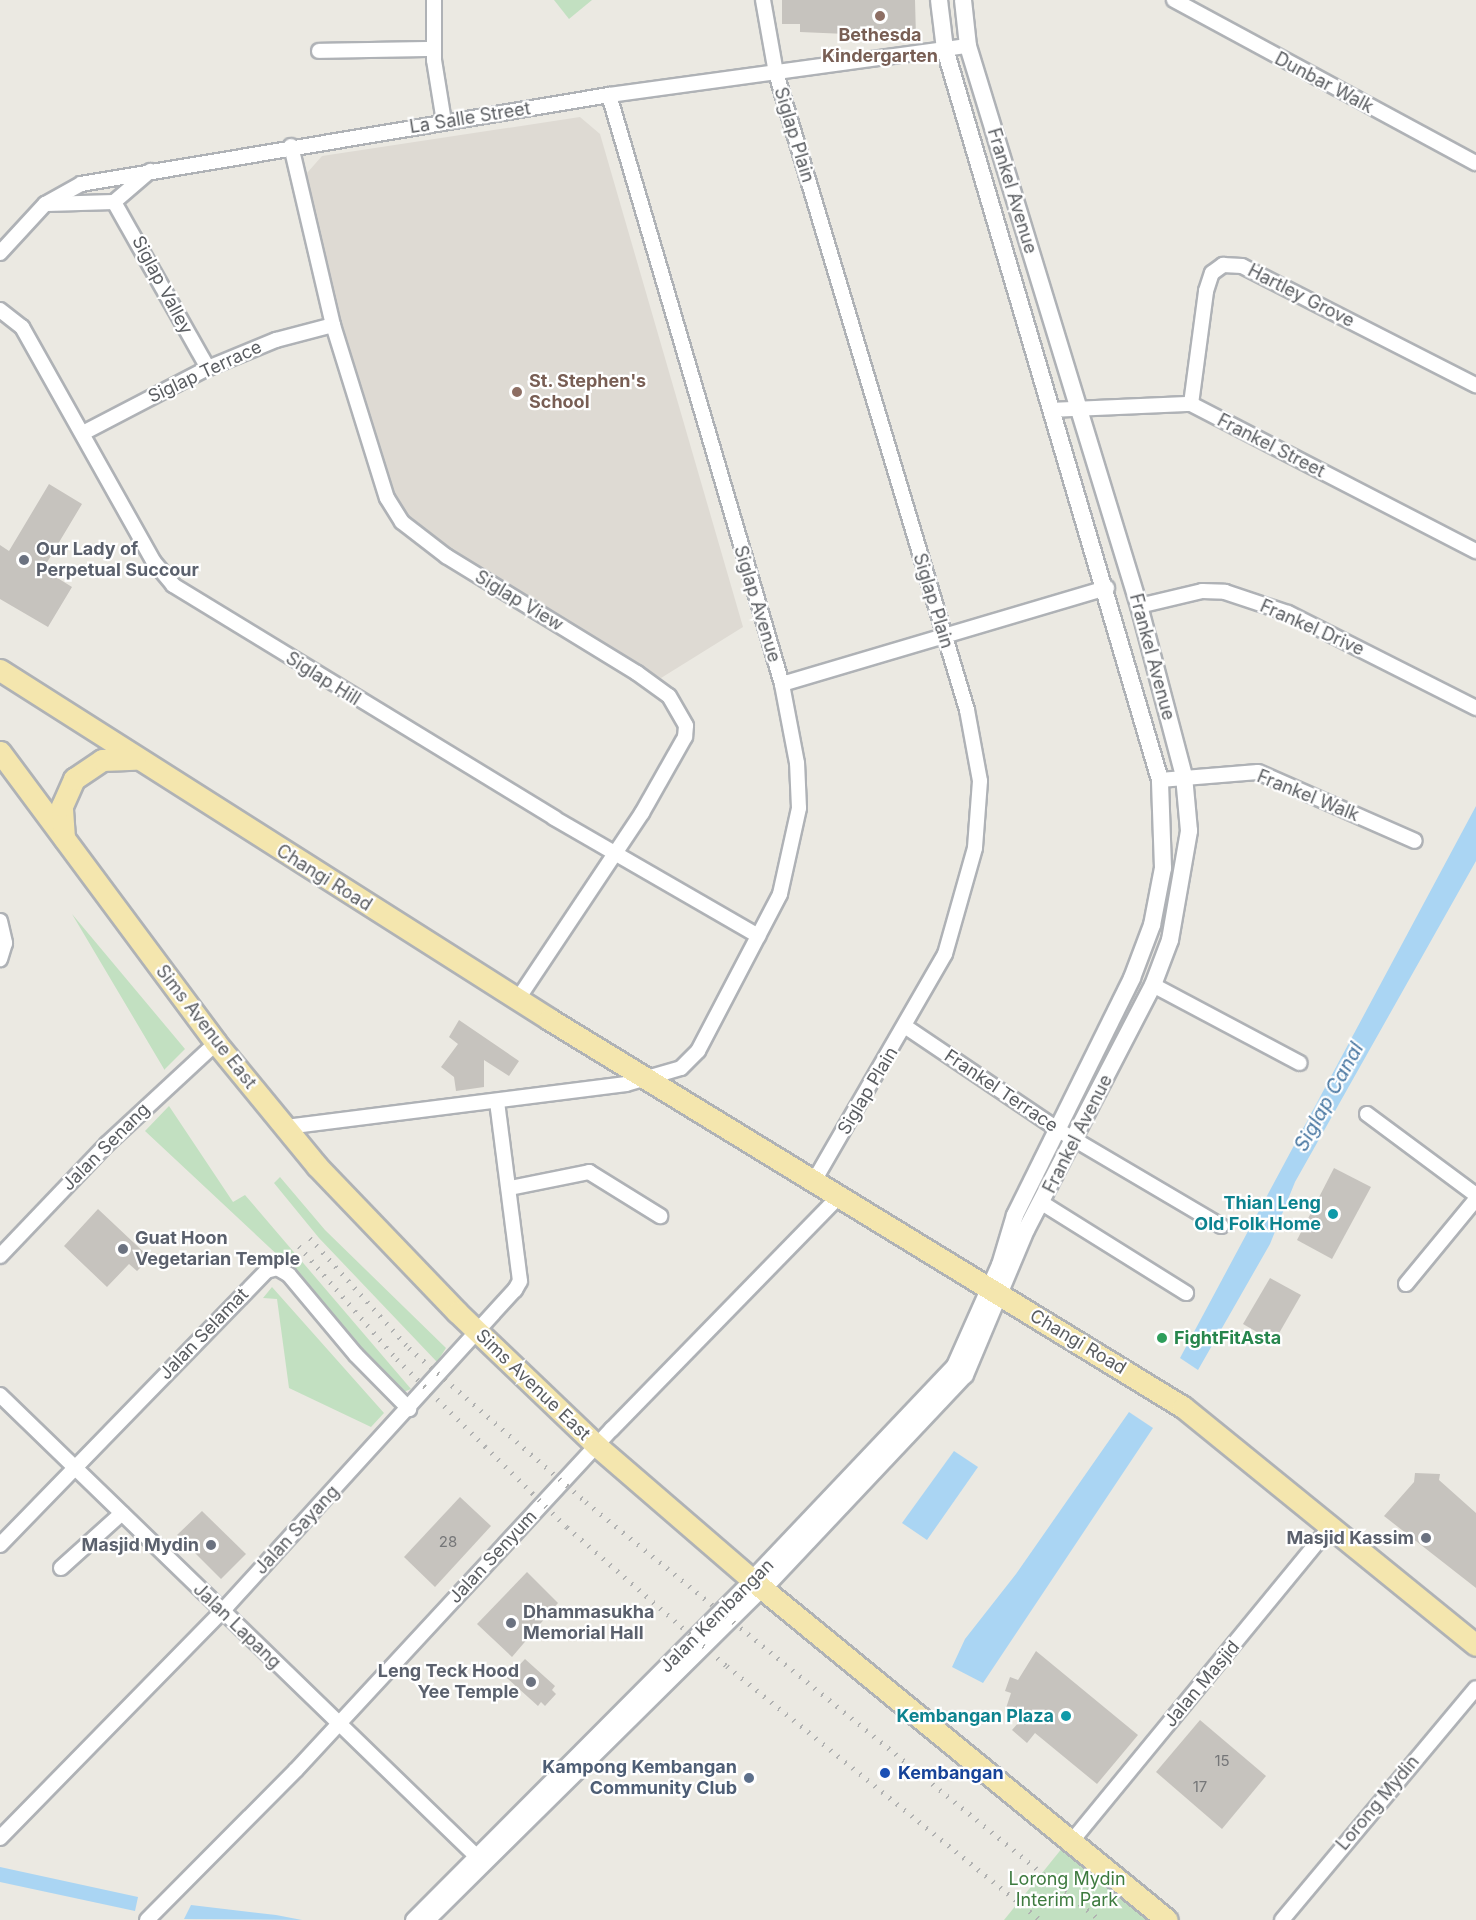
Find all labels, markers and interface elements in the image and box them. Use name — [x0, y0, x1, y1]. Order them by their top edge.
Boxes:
marker: Bethesda Kindergarten — [873, 9, 887, 23]
place label: Bethesda Kindergarten — [822, 25, 938, 68]
street label: Dunbar Walk — [1271, 48, 1377, 118]
street label: Siglap Plain — [769, 85, 819, 185]
street label: La Salle Street — [408, 98, 532, 138]
street label: Frankel Avenue — [983, 126, 1041, 256]
street label: Siglap Valley — [127, 232, 197, 338]
street label: Hartley Grove — [1244, 260, 1358, 332]
street label: Siglap Terrace — [145, 336, 265, 408]
place label: St. Stephen's School — [529, 371, 647, 413]
marker: St. Stephen's School — [510, 385, 524, 399]
street label: Frankel Street — [1214, 410, 1328, 482]
place label: Our Lady of Perpetual Succour — [36, 539, 199, 582]
street label: Siglap Avenue — [729, 543, 785, 665]
street label: Siglap Plain — [908, 551, 958, 651]
marker: Our Lady of Perpetual Succour — [17, 553, 31, 567]
street label: Siglap View — [471, 566, 567, 636]
street label: Frankel Avenue — [1125, 591, 1179, 723]
street label: Frankel Drive — [1257, 595, 1367, 661]
street label: Siglap Hill — [282, 648, 364, 710]
street label: Frankel Walk — [1254, 766, 1362, 826]
street label: Changi Road — [272, 840, 376, 916]
street label: Sims Avenue East — [151, 961, 261, 1093]
water label: Siglap Canal — [1289, 1038, 1369, 1156]
street label: Siglap Plain — [833, 1043, 903, 1139]
street label: Frankel Terrace — [940, 1045, 1062, 1137]
street label: Frankel Avenue — [1039, 1071, 1117, 1197]
street label: Jalan Senang — [58, 1099, 154, 1195]
place label: Thian Leng Old Folk Home — [1194, 1193, 1321, 1236]
marker: Thian Leng Old Folk Home — [1326, 1207, 1340, 1221]
place label: Guat Hoon Vegetarian Temple — [135, 1228, 300, 1270]
marker: Guat Hoon Vegetarian Temple — [116, 1242, 130, 1256]
street label: Jalan Selamat — [155, 1284, 253, 1384]
street label: Changi Road — [1026, 1305, 1130, 1379]
street label: Sims Avenue East — [471, 1325, 595, 1445]
place label: FightFitAsta — [1174, 1327, 1281, 1349]
marker: FightFitAsta — [1155, 1331, 1169, 1345]
street label: Jalan Sayang — [250, 1481, 344, 1579]
street label: Jalan Senyum — [444, 1506, 542, 1608]
place label: Masjid Kassim — [1286, 1527, 1414, 1549]
marker: Masjid Kassim — [1419, 1531, 1433, 1545]
house number: 28 — [439, 1533, 457, 1551]
place label: Masjid Mydin — [81, 1534, 199, 1556]
marker: Masjid Mydin — [204, 1538, 218, 1552]
street label: Jalan Kembangan — [656, 1555, 778, 1677]
street label: Jalan Lapang — [189, 1579, 285, 1673]
place label: Dhammasukha Memorial Hall — [523, 1602, 654, 1644]
marker: Dhammasukha Memorial Hall — [504, 1616, 518, 1630]
street label: Jalan Masjid — [1160, 1636, 1244, 1732]
place label: Leng Teck Hood Yee Temple — [378, 1661, 519, 1704]
marker: Leng Teck Hood Yee Temple — [524, 1675, 538, 1689]
place label: Kembangan Plaza — [896, 1705, 1054, 1727]
marker: Kembangan Plaza — [1059, 1709, 1073, 1723]
street label: Lorong Mydin — [1332, 1751, 1424, 1855]
house number: 15 — [1214, 1752, 1230, 1770]
place label: Kampong Kembangan Community Club — [542, 1757, 737, 1800]
place label: Kembangan — [898, 1762, 1004, 1784]
marker: Kembangan — [876, 1764, 894, 1782]
marker: Kampong Kembangan Community Club — [742, 1771, 756, 1785]
house number: 17 — [1193, 1778, 1207, 1796]
park label: Lorong Mydin Interim Park — [1008, 1869, 1126, 1912]

